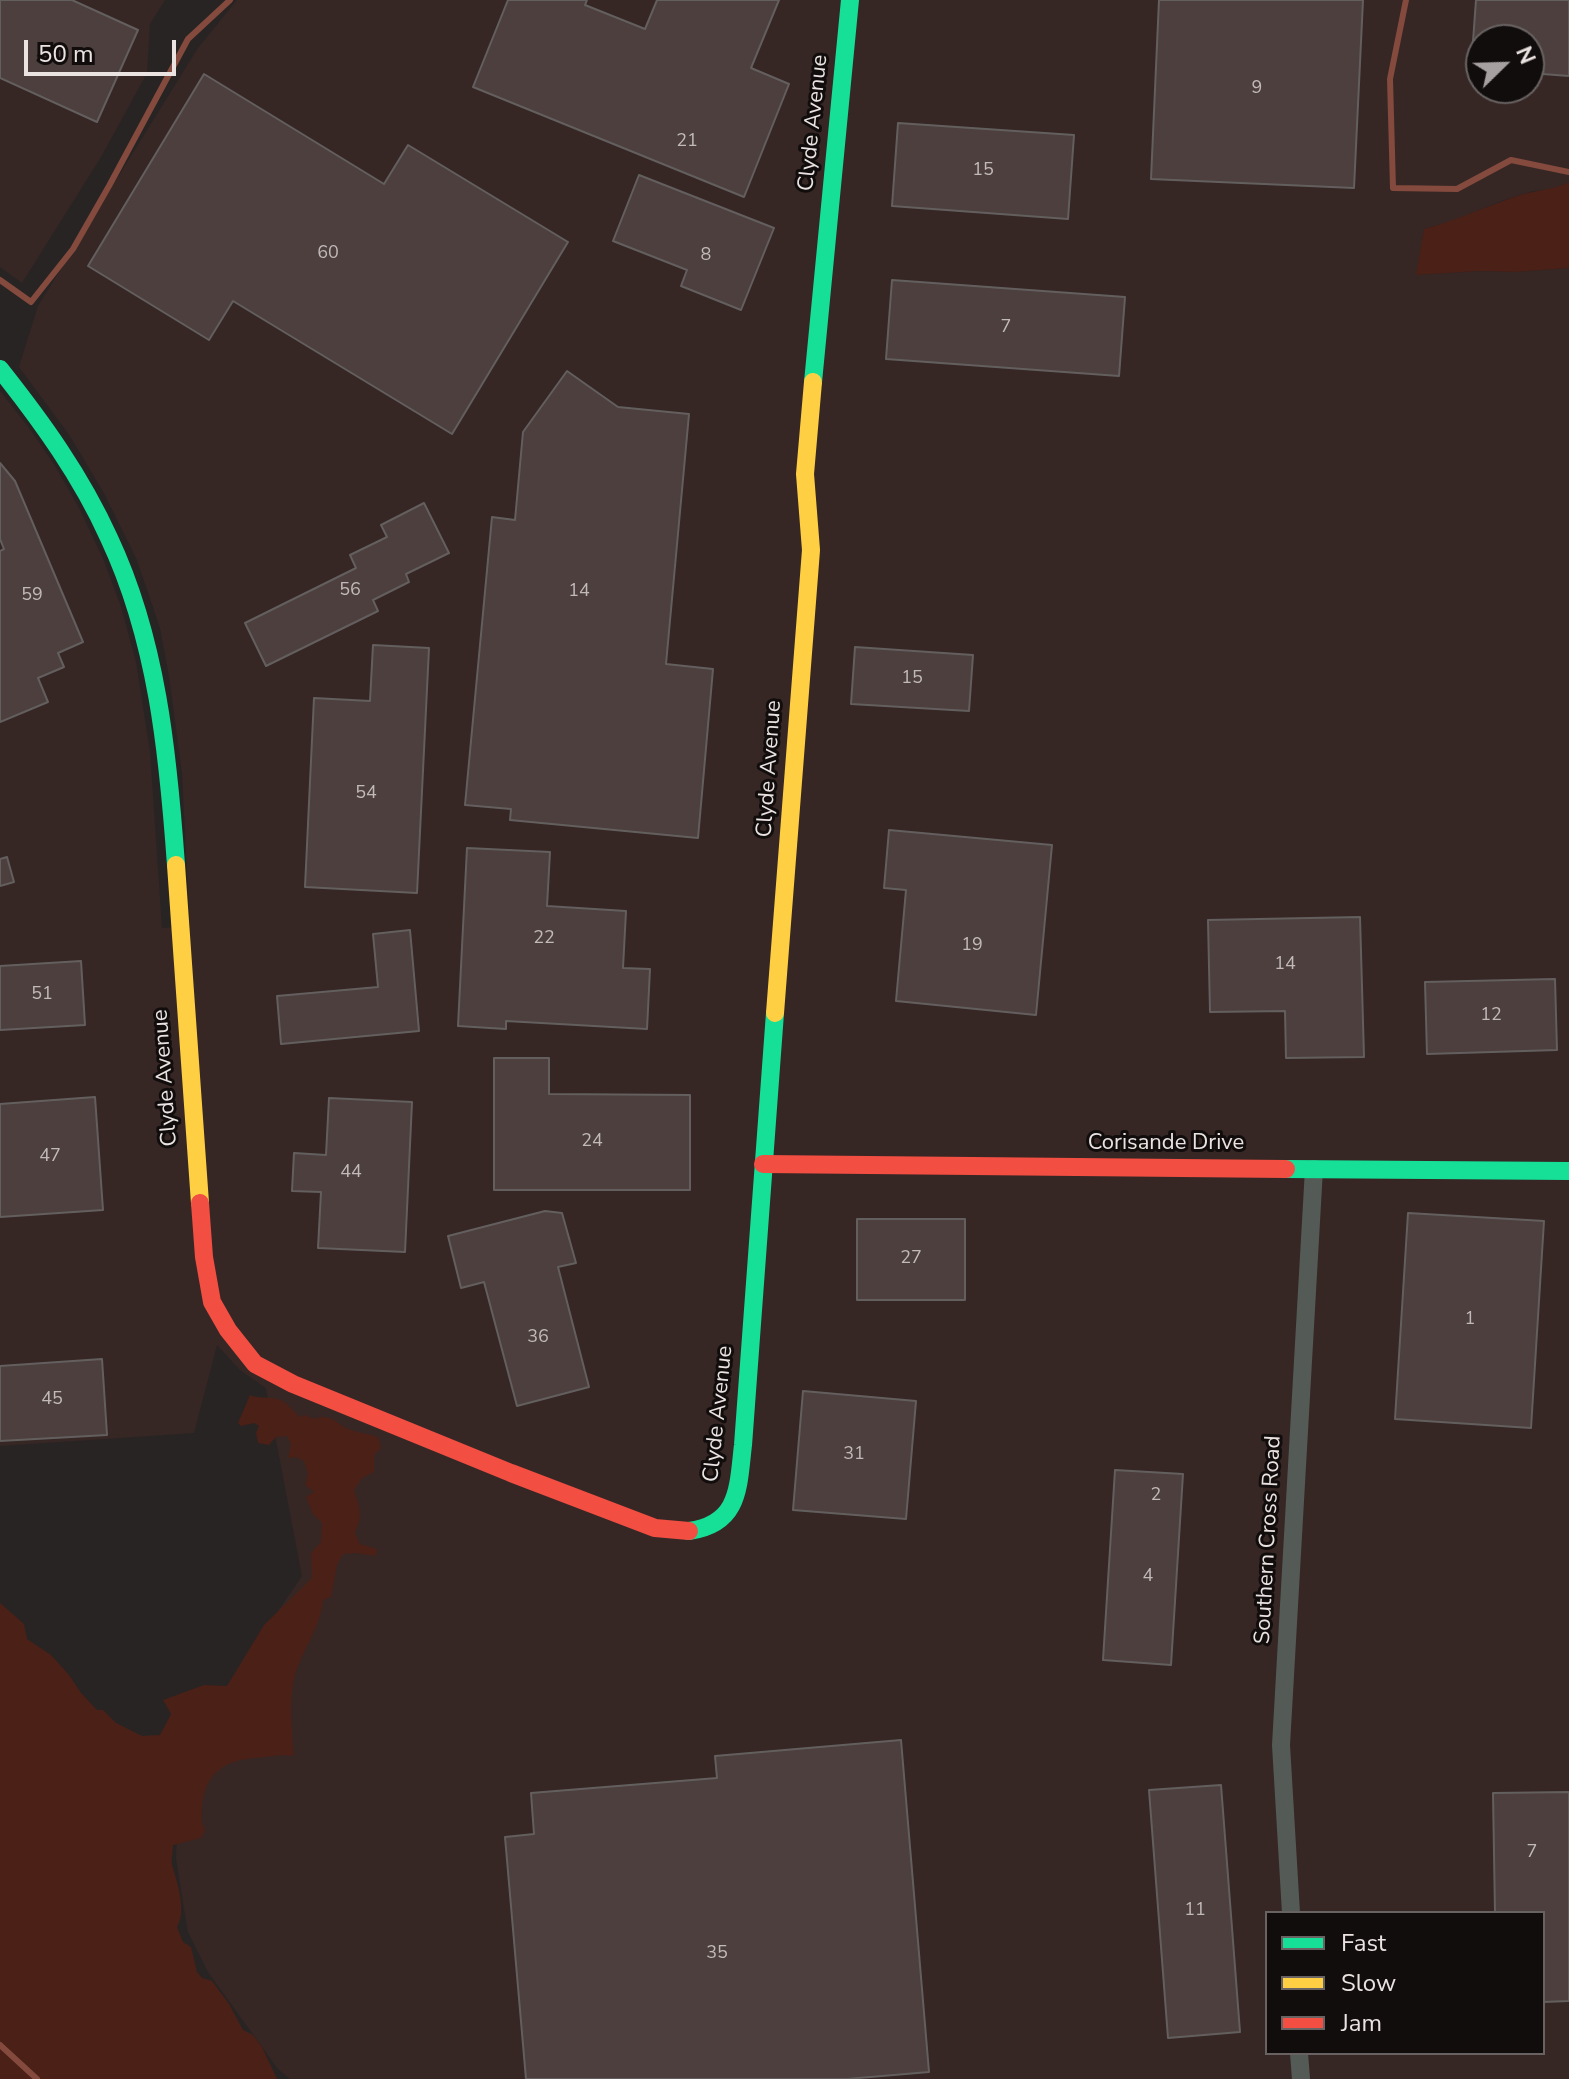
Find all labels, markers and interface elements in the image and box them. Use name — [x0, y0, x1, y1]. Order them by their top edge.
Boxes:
scale bar — [28, 24, 180, 74]
north arrow — [1465, 24, 1545, 104]
text: 50 m — [38, 38, 94, 70]
text: N — [1508, 42, 1542, 69]
street label: Clyde Avenue — [794, 53, 834, 193]
house number: 9 — [1252, 78, 1262, 100]
house number: 21 — [676, 131, 698, 153]
house number: 15 — [972, 160, 994, 182]
house number: 60 — [317, 243, 339, 265]
house number: 8 — [701, 245, 711, 267]
house number: 7 — [1001, 317, 1011, 339]
house number: 56 — [339, 580, 361, 602]
house number: 14 — [568, 581, 590, 603]
house number: 59 — [21, 585, 43, 607]
house number: 15 — [901, 668, 923, 690]
street label: Clyde Avenue — [752, 700, 788, 838]
house number: 54 — [355, 783, 377, 805]
house number: 22 — [533, 928, 555, 950]
house number: 19 — [961, 935, 983, 957]
house number: 14 — [1274, 954, 1296, 976]
house number: 51 — [31, 984, 53, 1006]
house number: 12 — [1480, 1005, 1502, 1027]
street label: Clyde Avenue — [148, 1009, 184, 1147]
house number: 24 — [581, 1131, 603, 1153]
street label: Corisande Drive — [1088, 1131, 1244, 1157]
house number: 47 — [39, 1146, 61, 1168]
house number: 44 — [340, 1162, 362, 1184]
house number: 27 — [900, 1248, 922, 1270]
house number: 1 — [1465, 1309, 1475, 1331]
house number: 36 — [527, 1327, 549, 1349]
street label: Clyde Avenue — [699, 1344, 739, 1484]
house number: 45 — [41, 1389, 63, 1411]
street label: Southern Cross Road — [1250, 1435, 1288, 1645]
house number: 31 — [843, 1444, 865, 1466]
house number: 2 — [1151, 1485, 1161, 1507]
house number: 4 — [1143, 1566, 1153, 1588]
house number: 7 — [1527, 1842, 1537, 1864]
house number: 11 — [1184, 1900, 1206, 1922]
legend — [1265, 1911, 1545, 2055]
text: Fast — [1341, 1927, 1386, 1959]
house number: 35 — [706, 1943, 728, 1965]
text: Slow — [1341, 1967, 1396, 1999]
text: Jam — [1341, 2007, 1382, 2039]

